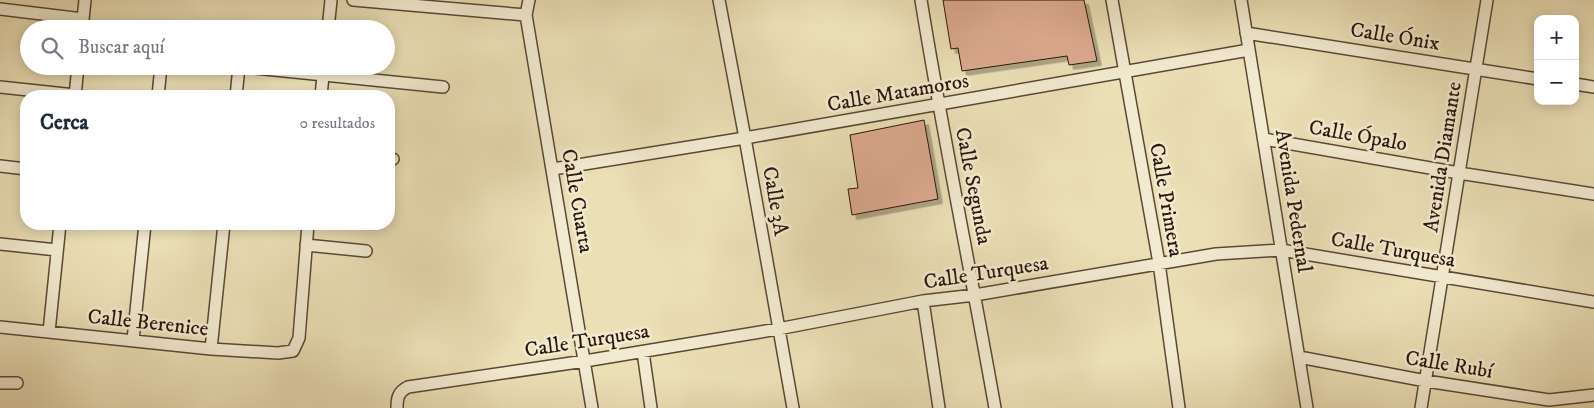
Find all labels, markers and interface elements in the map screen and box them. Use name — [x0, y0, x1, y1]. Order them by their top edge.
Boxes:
street label: Calle Ónix — [1348, 15, 1442, 57]
map controls — [1534, 15, 1579, 105]
button: + — [1534, 15, 1579, 60]
search box — [20, 20, 395, 75]
icon: search — [38, 34, 66, 62]
text: Buscar aquí — [78, 36, 164, 59]
button: − — [1534, 60, 1579, 105]
street label: Calle Matamoros — [825, 68, 971, 118]
street label: Avenida Diamante — [1418, 80, 1468, 234]
text: Cerca — [40, 110, 88, 136]
text: 0 resultados — [300, 113, 375, 133]
street label: Calle Ópalo — [1307, 113, 1410, 157]
street label: Calle Segunda — [949, 125, 997, 247]
street label: Avenida Pedernal — [1269, 127, 1317, 275]
street label: Calle Primera — [1143, 141, 1189, 259]
street label: Calle Cuarta — [555, 147, 599, 255]
street label: Calle 3A — [756, 164, 794, 238]
street label: Calle Turquesa — [1329, 226, 1457, 274]
street label: Calle Turquesa — [922, 250, 1050, 296]
street label: Calle Berenice — [86, 304, 210, 342]
street label: Calle Turquesa — [523, 318, 651, 364]
street label: Calle Rubí — [1404, 345, 1496, 385]

